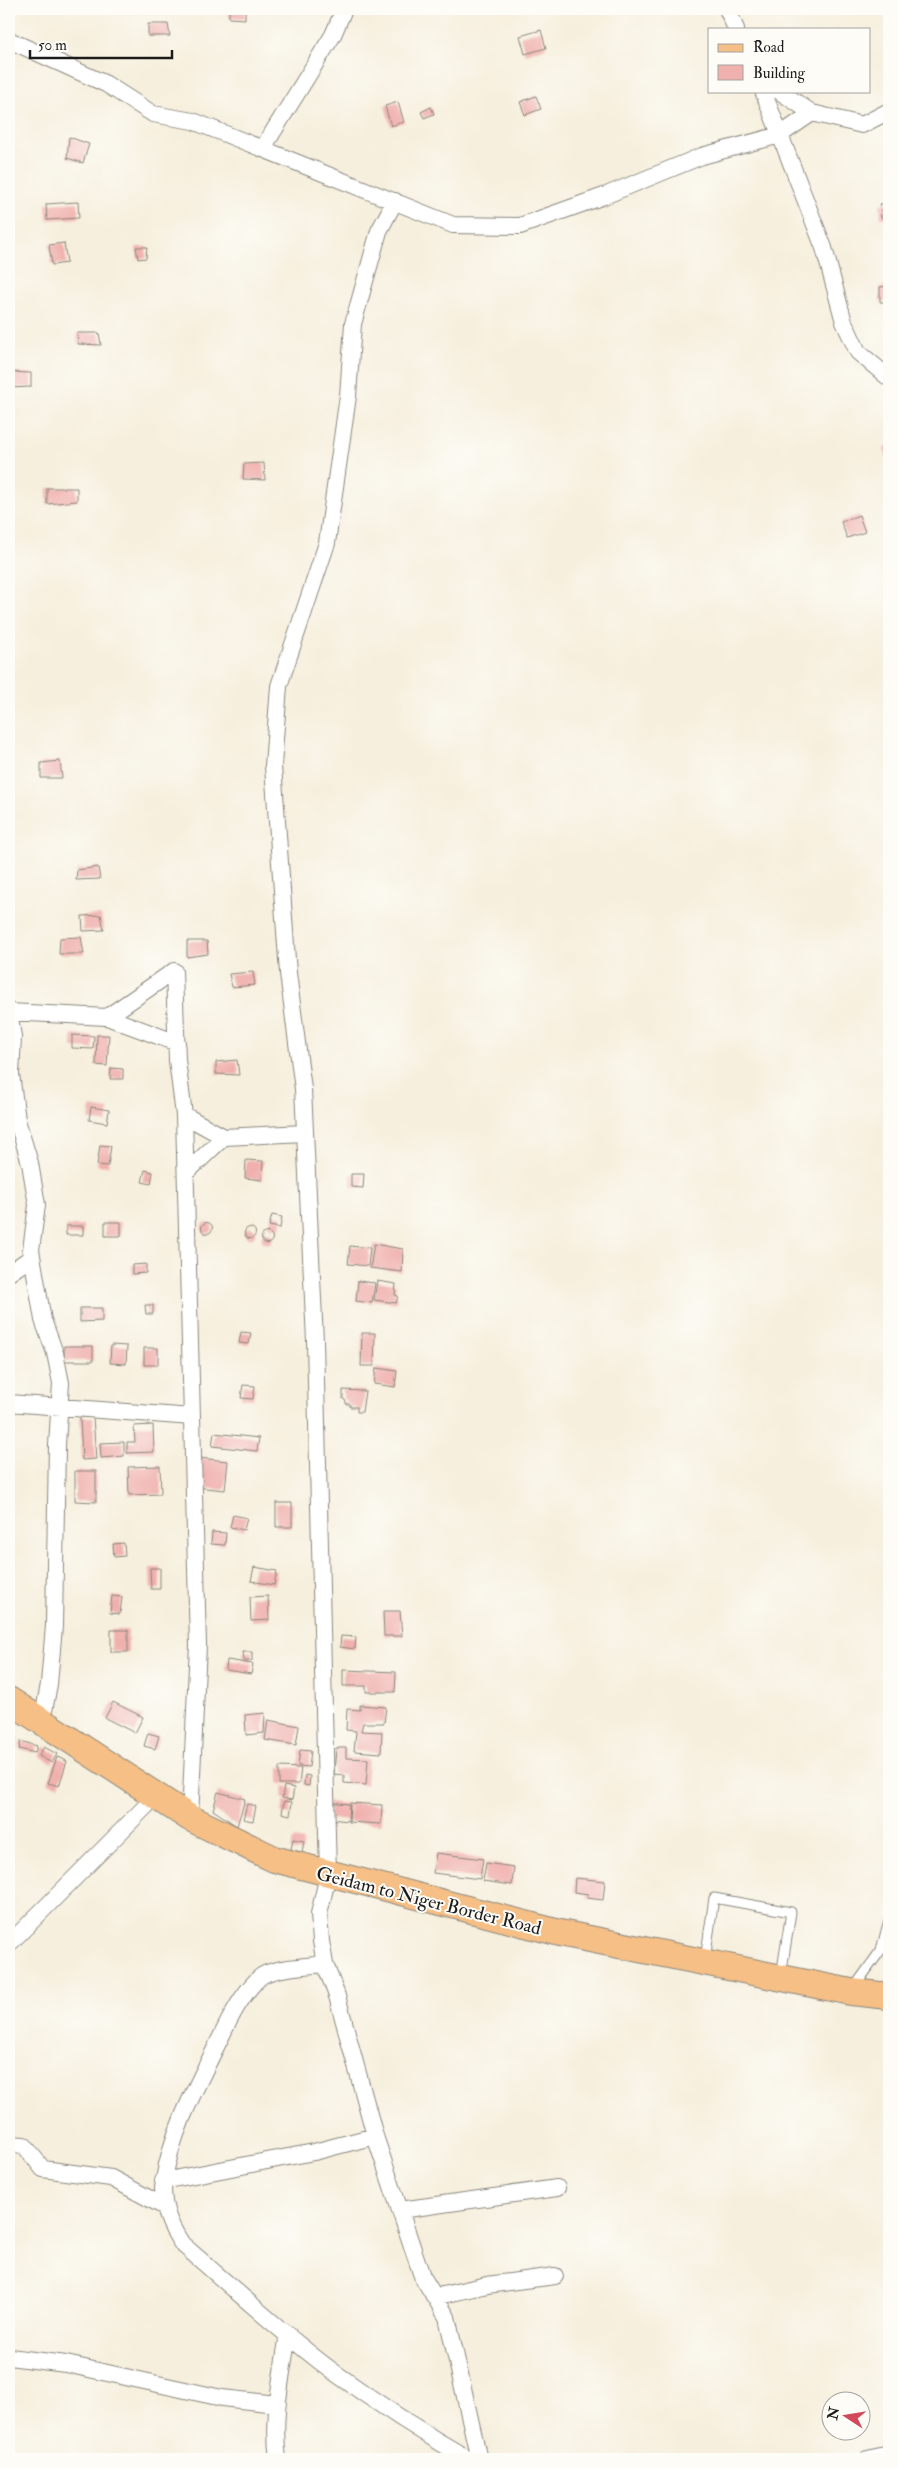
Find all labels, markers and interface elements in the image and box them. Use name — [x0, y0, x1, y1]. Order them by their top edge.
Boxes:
scale bar — [30, 28, 172, 60]
legend — [708, 28, 870, 92]
text: 50 m — [38, 36, 67, 55]
text: Road — [753, 38, 785, 57]
text: Building — [753, 64, 805, 83]
street label: Geidam to Niger Border Road — [314, 1861, 544, 1941]
north arrow — [820, 2390, 870, 2440]
text: N — [824, 2405, 843, 2422]

